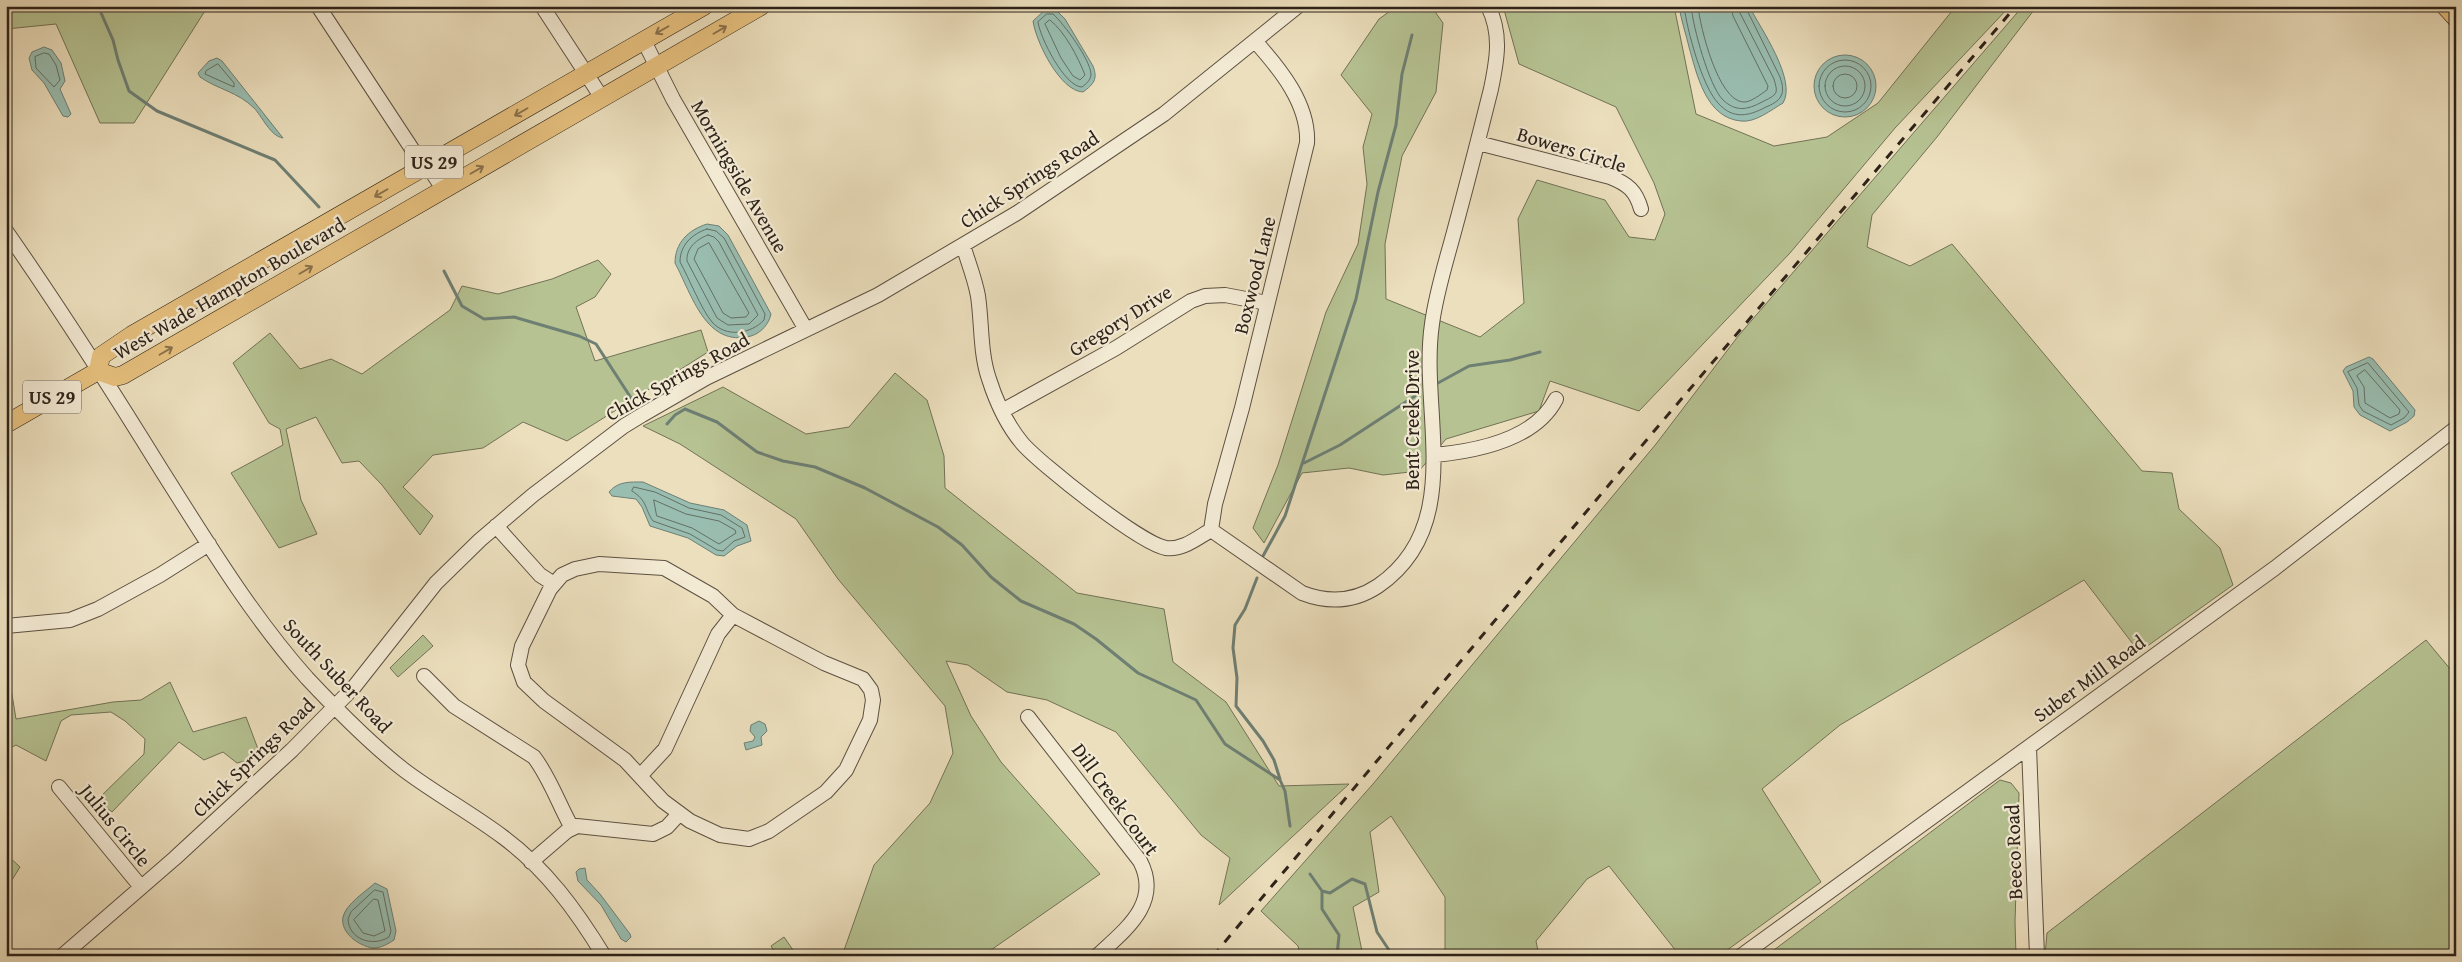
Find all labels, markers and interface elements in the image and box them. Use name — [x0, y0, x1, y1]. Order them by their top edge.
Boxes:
one-way arrow — [712, 25, 727, 34]
one-way arrow — [656, 26, 670, 36]
street label: Morningside Avenue — [684, 94, 796, 258]
one-way arrow — [515, 107, 529, 117]
street label: Bowers Circle — [1514, 119, 1630, 179]
street label: Chick Springs Road — [954, 123, 1105, 235]
road number: US 29 — [405, 146, 463, 178]
one-way arrow — [470, 165, 484, 175]
one-way arrow — [373, 188, 388, 198]
street label: West Wade Hampton Boulevard — [108, 210, 350, 366]
street label: Boxwood Lane — [1225, 213, 1283, 337]
one-way arrow — [299, 264, 313, 274]
street label: Gregory Drive — [1063, 277, 1177, 363]
street label: Chick Springs Road — [600, 324, 755, 428]
one-way arrow — [158, 345, 172, 355]
street label: Bent Creek Drive — [1397, 350, 1426, 490]
road number: US 29 — [23, 381, 81, 414]
street label: South Suber Road — [277, 611, 399, 739]
street label: Suber Mill Road — [2027, 627, 2151, 729]
street label: Chick Springs Road — [185, 691, 321, 823]
street label: Dill Creek Court — [1065, 737, 1167, 861]
street label: Julius Circle — [72, 775, 159, 873]
street label: Beeco Road — [1997, 803, 2029, 900]

